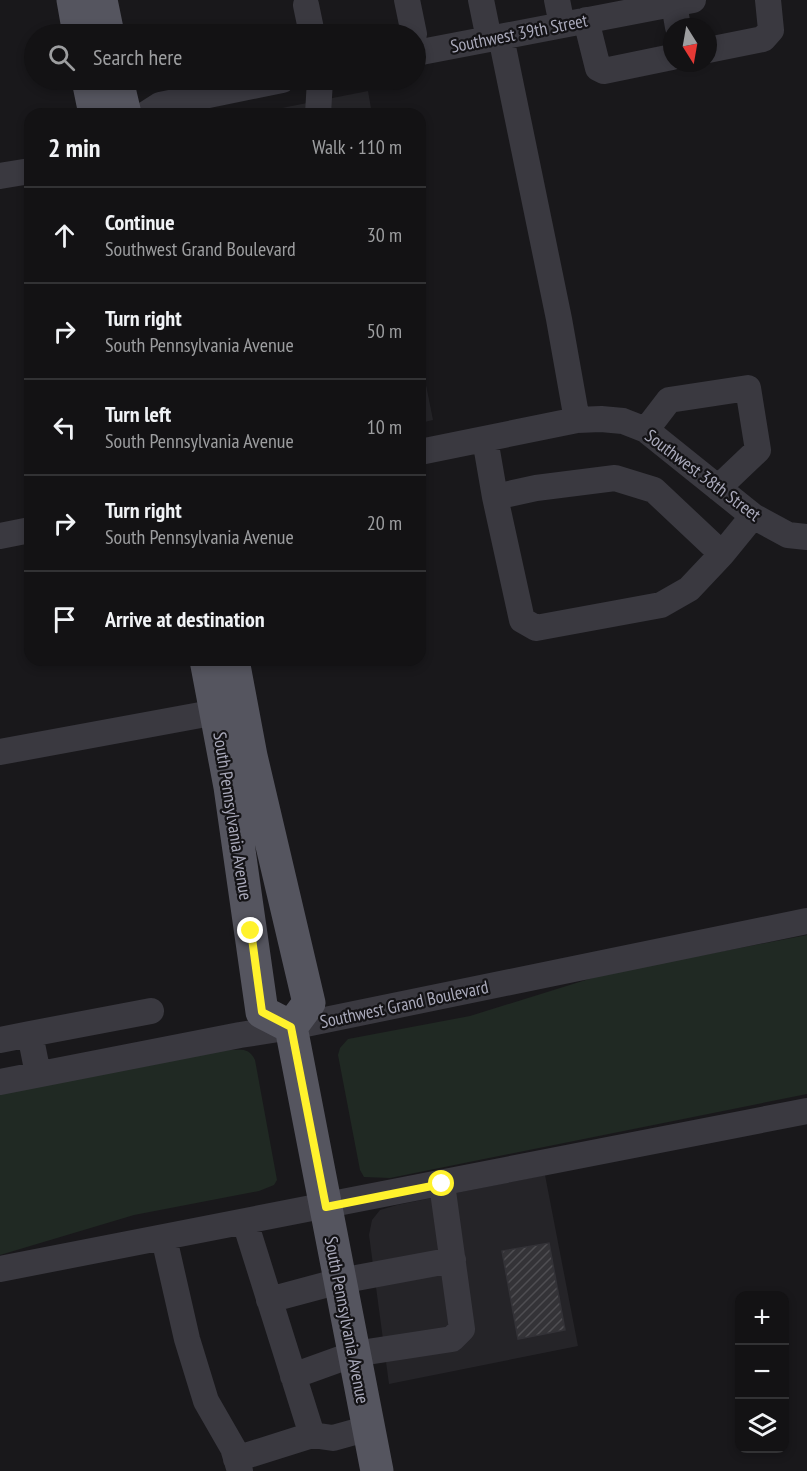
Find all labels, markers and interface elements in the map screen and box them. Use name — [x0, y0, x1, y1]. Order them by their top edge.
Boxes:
street label: Southwest 39th Street — [449, 8, 589, 58]
north arrow — [663, 18, 717, 72]
search box — [24, 24, 426, 90]
icon: search — [45, 41, 78, 74]
text: Search here — [93, 43, 182, 71]
text: 2 min — [48, 131, 101, 164]
text: Walk · 110 m — [312, 134, 402, 160]
text: Continue — [105, 208, 175, 236]
icon: ahead — [48, 219, 81, 252]
text: 30 m — [367, 222, 402, 248]
text: Southwest Grand Boulevard — [105, 236, 296, 262]
text: Turn right — [105, 304, 182, 332]
icon: right — [48, 315, 81, 348]
text: 50 m — [367, 318, 402, 344]
text: South Pennsylvania Avenue — [105, 332, 294, 358]
text: Turn left — [105, 400, 171, 428]
icon: left — [48, 411, 81, 444]
text: 10 m — [367, 414, 402, 440]
street label: Southwest 38th Street — [641, 424, 765, 526]
text: South Pennsylvania Avenue — [105, 428, 294, 454]
text: Turn right — [105, 496, 182, 524]
icon: right — [48, 507, 81, 540]
text: 20 m — [367, 510, 402, 536]
text: South Pennsylvania Avenue — [105, 524, 294, 550]
icon: arrive — [48, 603, 81, 636]
text: Arrive at destination — [105, 605, 265, 633]
street label: South Pennsylvania Avenue — [208, 730, 258, 902]
route end — [237, 917, 263, 943]
street label: Southwest Grand Boulevard — [318, 975, 490, 1033]
route start — [428, 1170, 454, 1196]
street label: South Pennsylvania Avenue — [320, 1234, 374, 1406]
map controls — [735, 1291, 789, 1453]
button: + — [735, 1291, 789, 1345]
button: − — [735, 1345, 789, 1399]
button: layers — [735, 1399, 789, 1453]

